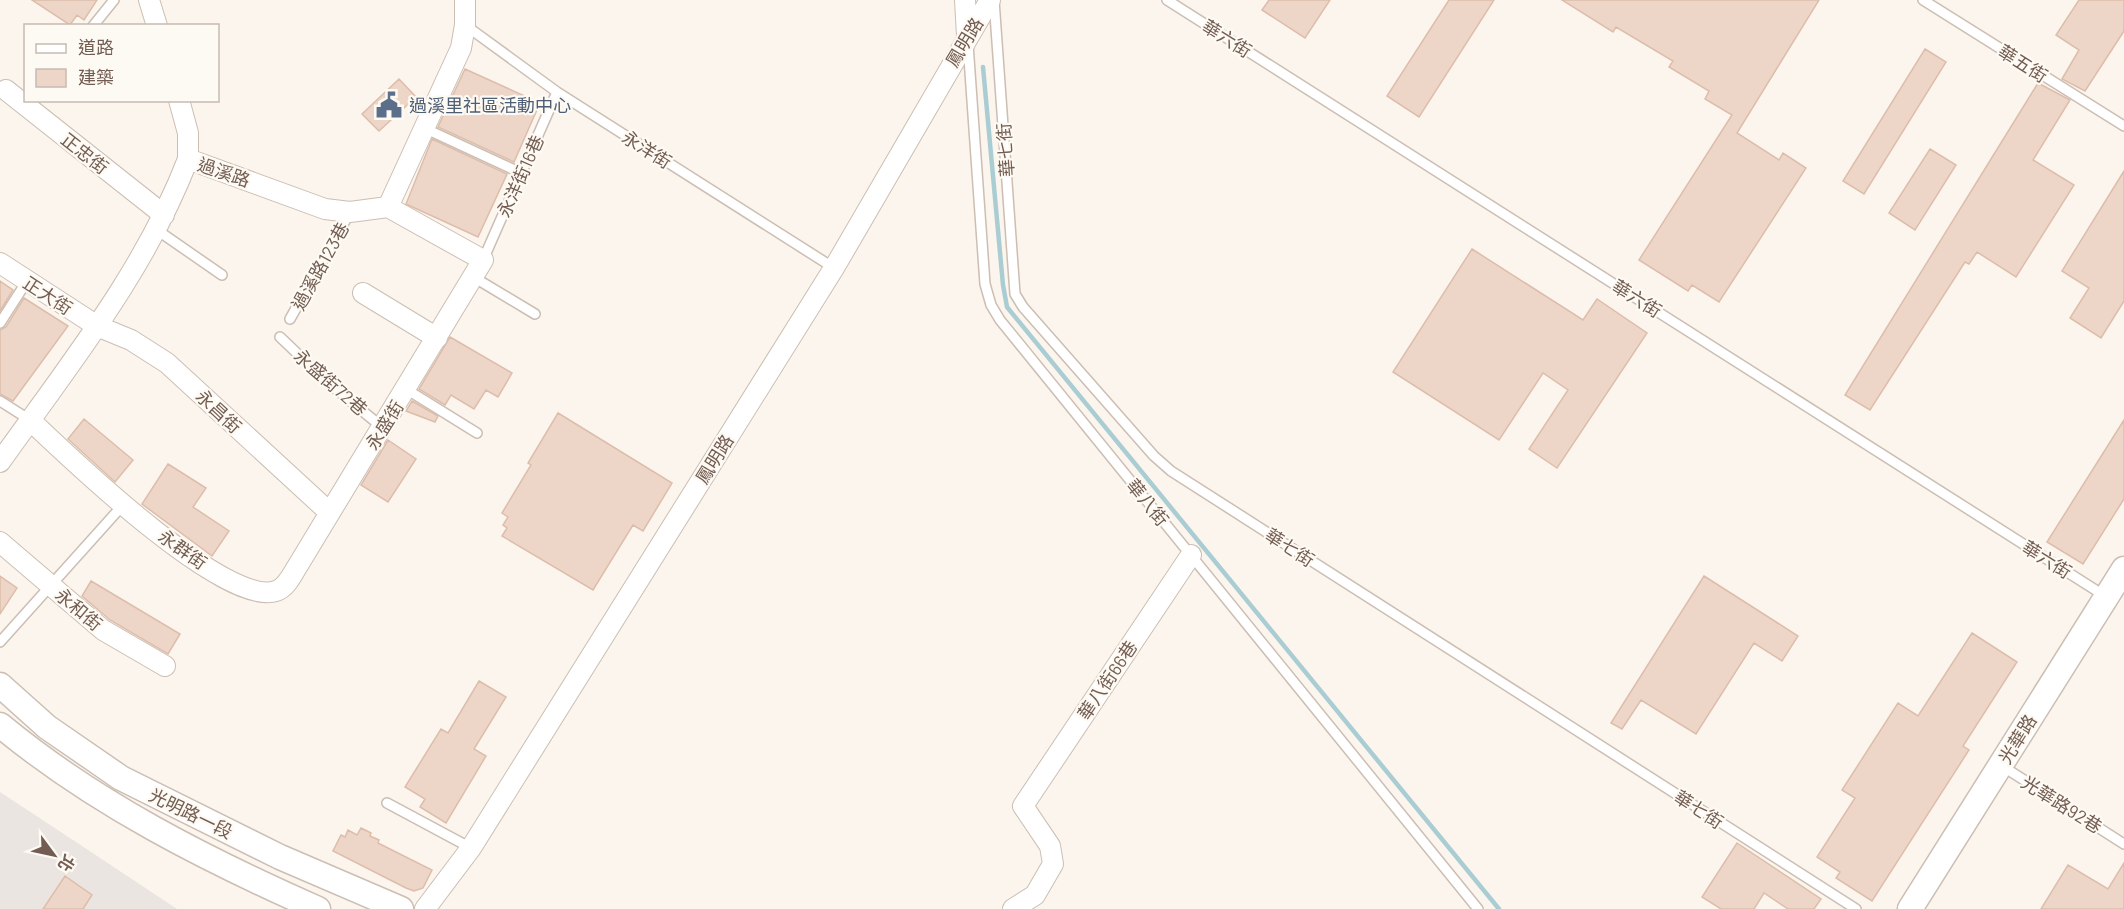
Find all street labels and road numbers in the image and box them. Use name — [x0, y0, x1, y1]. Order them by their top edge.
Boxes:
street label: 鳳明路 — [941, 13, 987, 71]
street label: 華六街 — [1198, 14, 1256, 62]
street label: 華五街 — [1994, 39, 2052, 87]
street label: 華七街 — [992, 122, 1018, 178]
street label: 永洋街 — [618, 125, 676, 173]
street label: 正忠街 — [57, 128, 113, 178]
street label: 永洋街16巷 — [492, 132, 548, 220]
street label: 過溪路 — [195, 153, 253, 191]
street label: 過溪路123巷 — [287, 218, 353, 314]
street label: 正大街 — [19, 271, 77, 319]
street label: 華六街 — [1608, 274, 1666, 322]
street label: 永盛街72巷 — [290, 344, 372, 420]
street label: 永昌街 — [192, 385, 246, 437]
street label: 永盛街 — [360, 396, 408, 454]
street label: 鳳明路 — [690, 430, 738, 488]
street label: 華八街 — [1122, 474, 1174, 530]
street label: 華七街 — [1261, 523, 1319, 571]
street label: 永群街 — [155, 525, 211, 573]
street label: 華六街 — [2018, 535, 2076, 583]
street label: 永和街 — [51, 583, 107, 635]
street label: 華八街66巷 — [1073, 636, 1141, 724]
street label: 光華路 — [1993, 710, 2041, 768]
street label: 光華路92巷 — [2018, 771, 2106, 837]
street label: 光明路一段 — [146, 783, 236, 843]
street label: 華七街 — [1670, 785, 1728, 833]

